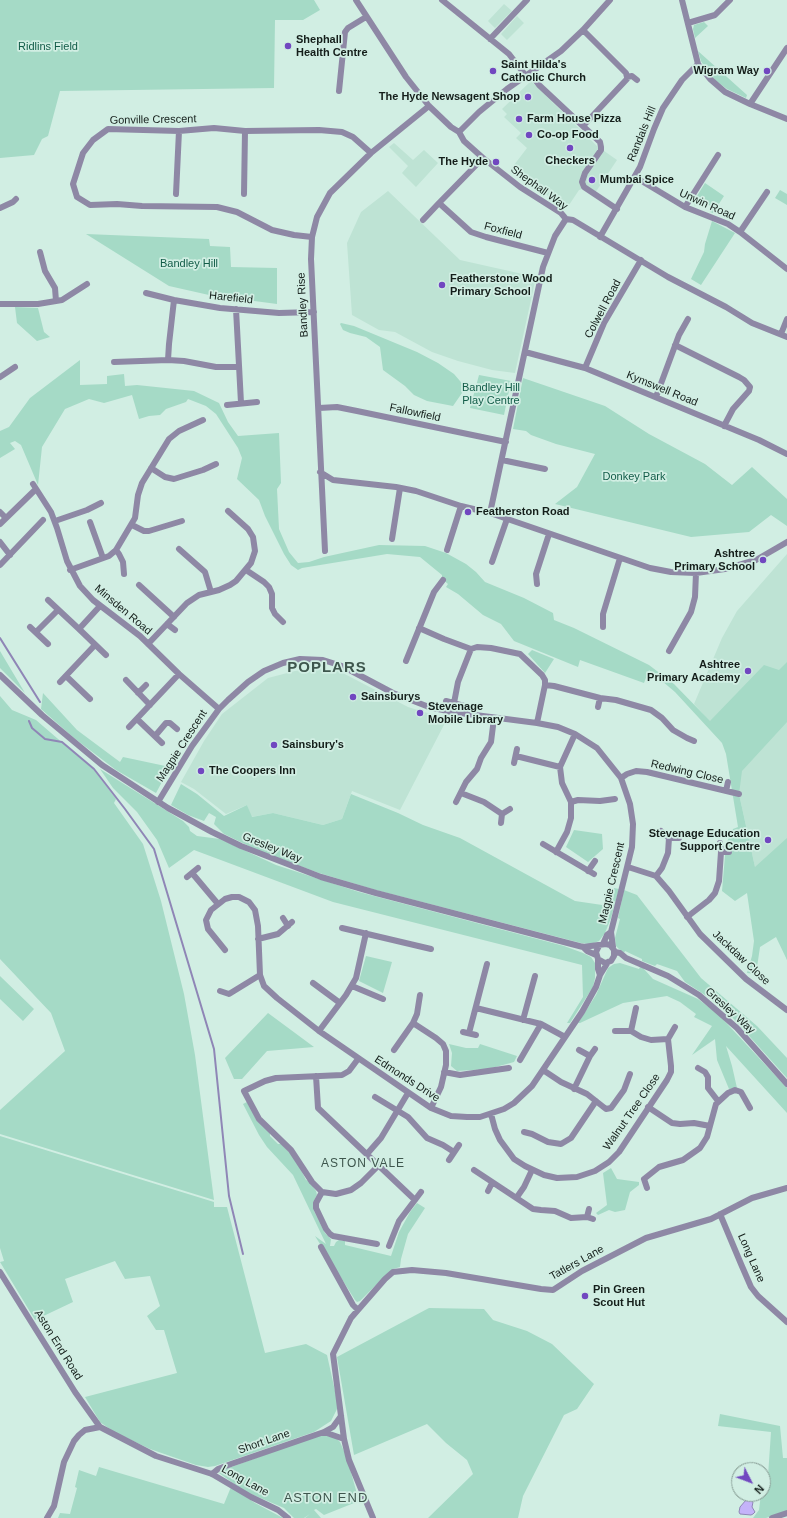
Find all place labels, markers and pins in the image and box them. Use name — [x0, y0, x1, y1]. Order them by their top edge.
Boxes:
place label: Shephall Health Centre — [296, 33, 368, 59]
marker: Shephall Health Centre — [283, 41, 293, 51]
place label: Saint Hilda's Catholic Church — [501, 58, 586, 84]
place label: Wigram Way — [693, 64, 759, 78]
marker: Saint Hilda's Catholic Church — [488, 66, 498, 76]
marker: Wigram Way — [762, 66, 772, 76]
place label: The Hyde Newsagent Shop — [379, 90, 520, 104]
marker: The Hyde Newsagent Shop — [523, 92, 533, 102]
place label: Farm House Pizza — [527, 112, 621, 126]
marker: Farm House Pizza — [514, 114, 524, 124]
place label: Co-op Food — [537, 128, 599, 142]
marker: Co-op Food — [524, 130, 534, 140]
marker: Checkers — [565, 143, 575, 153]
place label: Checkers — [545, 154, 595, 168]
place label: The Hyde — [438, 155, 488, 169]
marker: The Hyde — [491, 157, 501, 167]
place label: Mumbai Spice — [600, 173, 674, 187]
marker: Mumbai Spice — [587, 175, 597, 185]
place label: Featherstone Wood Primary School — [450, 272, 552, 298]
marker: Featherstone Wood Primary School — [437, 280, 447, 290]
place label: Featherston Road — [476, 505, 570, 519]
marker: Featherston Road — [463, 507, 473, 517]
place label: Ashtree Primary School — [674, 547, 755, 573]
marker: Ashtree Primary School — [758, 555, 768, 565]
place label: Ashtree Primary Academy — [647, 658, 740, 684]
marker: Ashtree Primary Academy — [743, 666, 753, 676]
place label: Sainsburys — [361, 690, 420, 704]
marker: Sainsburys — [348, 692, 358, 702]
place label: Stevenage Mobile Library — [428, 700, 503, 726]
marker: Stevenage Mobile Library — [415, 708, 425, 718]
place label: Sainsbury's — [282, 738, 344, 752]
marker: Sainsbury's — [269, 740, 279, 750]
place label: The Coopers Inn — [209, 764, 296, 778]
marker: The Coopers Inn — [196, 766, 206, 776]
place label: Stevenage Education Support Centre — [649, 827, 760, 853]
marker: Stevenage Education Support Centre — [763, 835, 773, 845]
place label: Pin Green Scout Hut — [593, 1283, 645, 1309]
marker: Pin Green Scout Hut — [580, 1291, 590, 1301]

